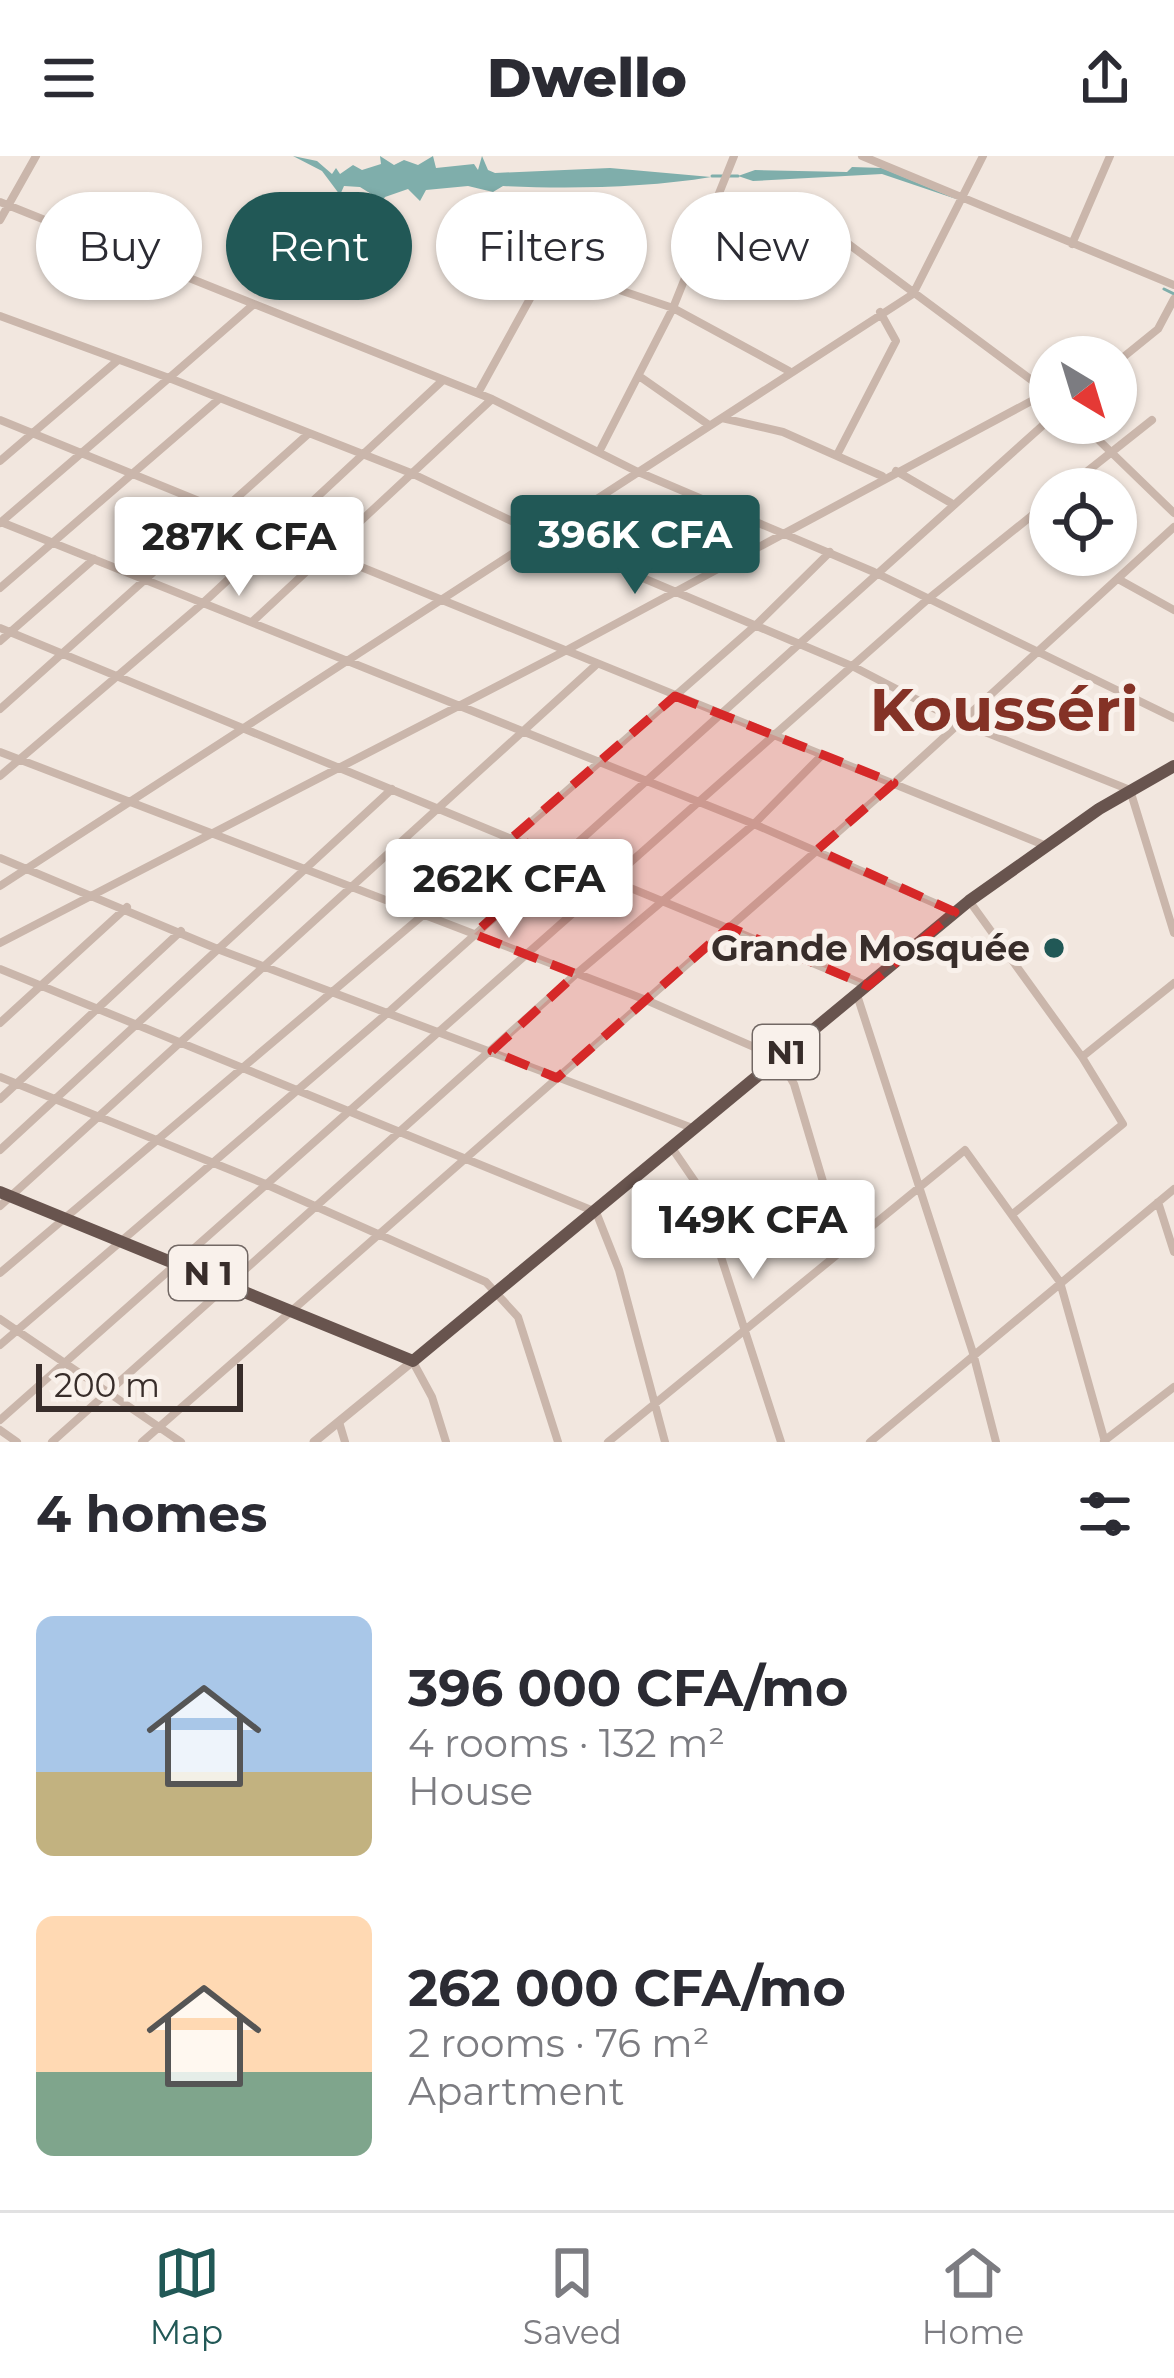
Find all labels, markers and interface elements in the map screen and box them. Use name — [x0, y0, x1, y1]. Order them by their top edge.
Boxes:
icon: menu — [36, 45, 102, 111]
text: Dwello — [487, 45, 687, 111]
icon: share — [1072, 45, 1138, 111]
chip: Buy — [36, 192, 202, 300]
chip: Rent — [226, 192, 412, 300]
chip: Filters — [436, 192, 647, 300]
chip: New — [671, 192, 851, 300]
north arrow — [1029, 336, 1137, 444]
map controls — [1029, 336, 1137, 576]
button: locate — [1029, 468, 1137, 576]
pin: 396K CFA — [511, 495, 759, 597]
pin: 287K CFA — [115, 497, 363, 599]
text: 396K CFA — [538, 510, 732, 558]
text: 287K CFA — [142, 512, 336, 560]
district label: Kousséri — [870, 673, 1138, 746]
pin: 262K CFA — [385, 839, 633, 941]
text: 262K CFA — [413, 854, 605, 902]
place label: Grande Mosquée — [711, 926, 1030, 970]
marker: Grande Mosquée — [1041, 935, 1067, 961]
road number: N1 — [753, 1025, 819, 1079]
pin: 149K CFA — [629, 1180, 877, 1282]
text: 149K CFA — [659, 1195, 847, 1243]
road number: N 1 — [169, 1246, 247, 1300]
scale bar — [36, 1358, 243, 1411]
text: 200 m — [54, 1365, 160, 1405]
icon: filters — [1072, 1481, 1138, 1547]
text: 4 homes — [36, 1483, 267, 1545]
text: 396 000 CFA/mo — [408, 1657, 848, 1719]
icon: home — [132, 1664, 276, 1808]
text: 4 rooms · 132 m² — [408, 1719, 725, 1767]
text: House — [408, 1767, 533, 1815]
text: 262 000 CFA/mo — [408, 1957, 846, 2019]
icon: home — [132, 1964, 276, 2108]
text: 2 rooms · 76 m² — [408, 2019, 709, 2067]
text: Apartment — [408, 2067, 624, 2115]
tab: Map — [150, 2240, 223, 2352]
tab: Saved — [523, 2240, 622, 2352]
tab: Home — [922, 2240, 1024, 2352]

